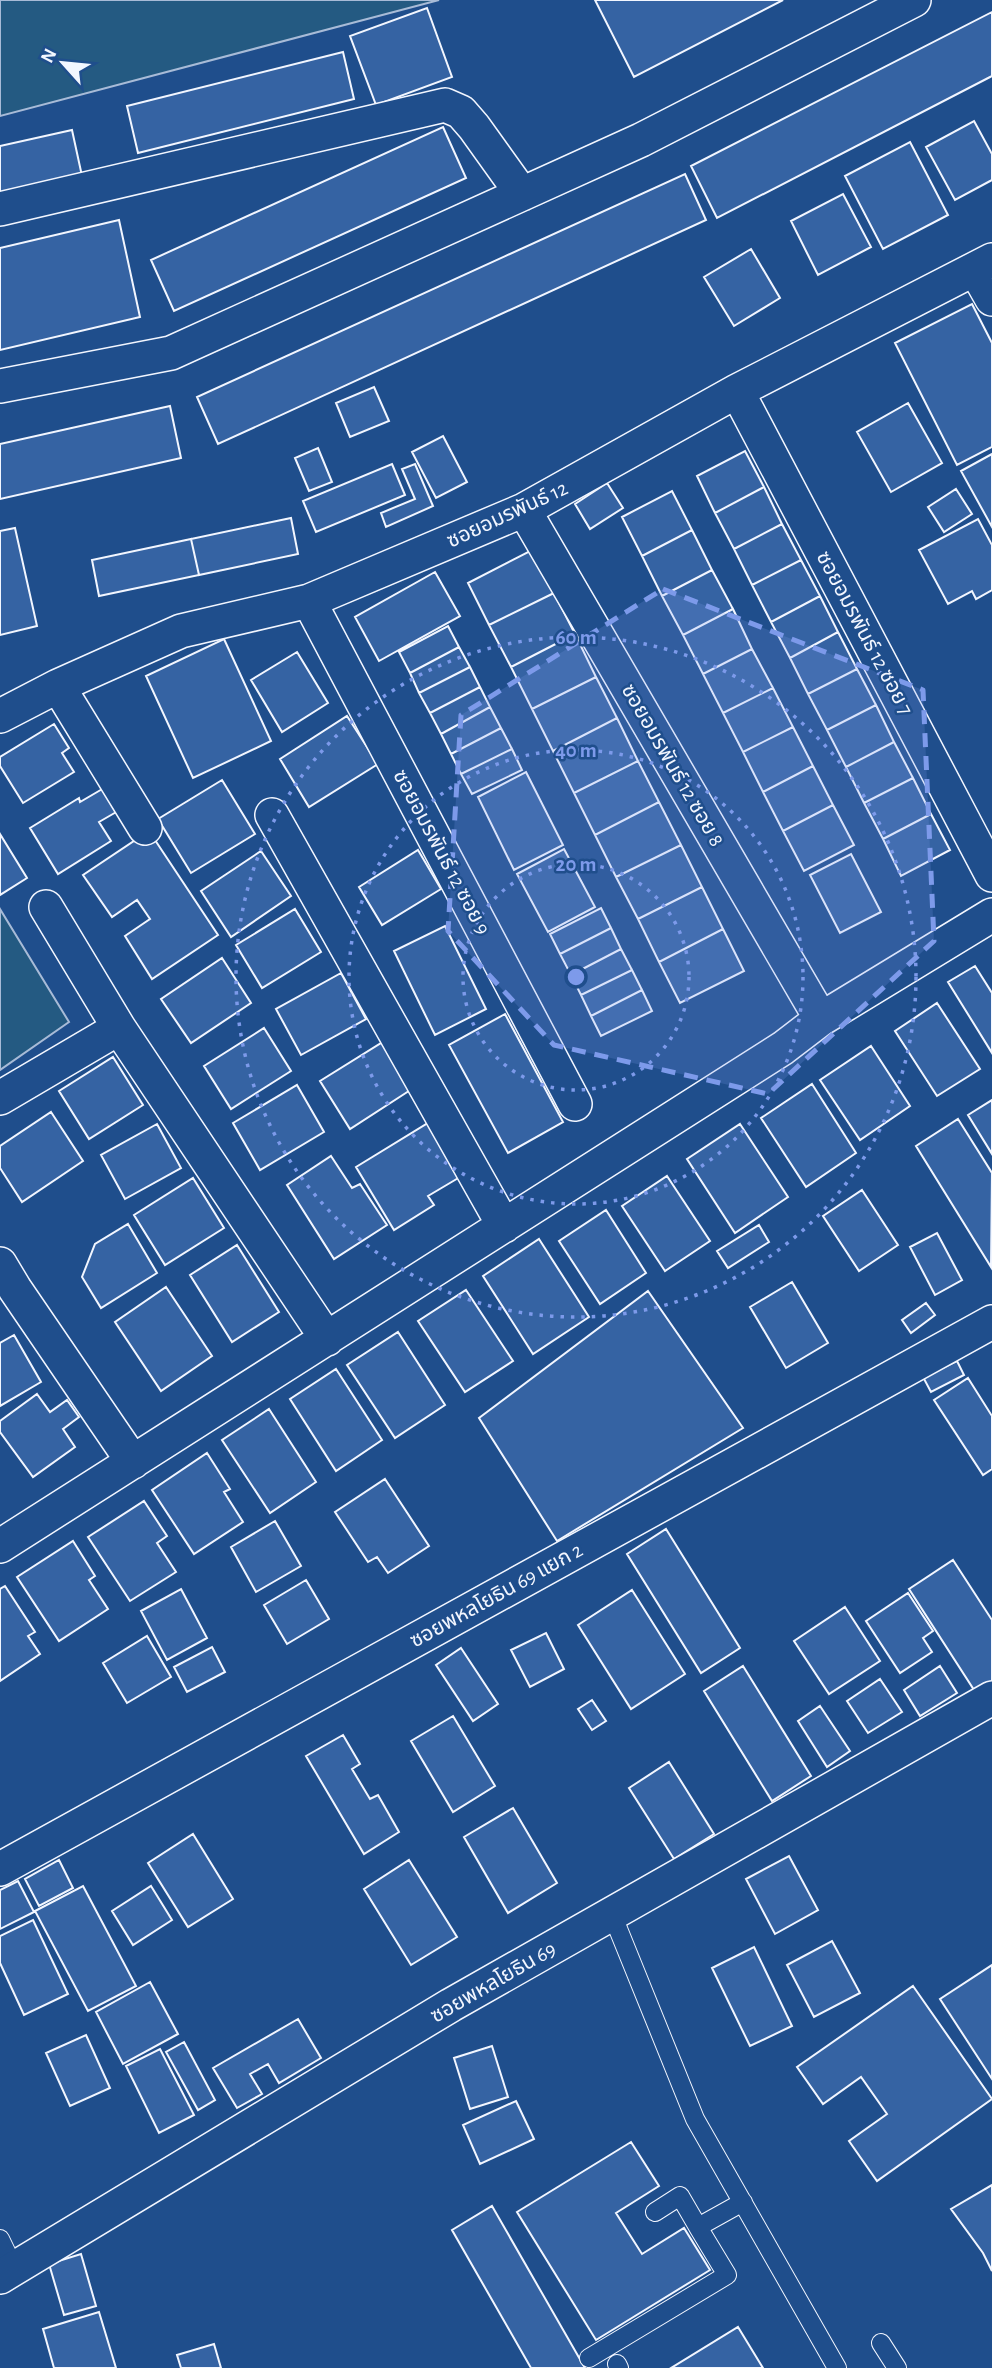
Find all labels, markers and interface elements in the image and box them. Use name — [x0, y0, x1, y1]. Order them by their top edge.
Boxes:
north arrow — [28, 28, 98, 98]
text: N — [38, 46, 61, 66]
street label: ซอยอมรพันธ์ 12 — [444, 477, 571, 552]
street label: ซอยอมรพันธ์ 12 ซอย 7 — [812, 548, 917, 719]
text: 60 m — [555, 627, 597, 648]
street label: ซอยอมรพันธ์ 12 ซอย 8 — [618, 680, 728, 850]
text: 40 m — [555, 740, 597, 761]
street label: ซอยอมรพันธ์ 12 ซอย 9 — [389, 766, 494, 938]
text: 20 m — [556, 854, 596, 875]
centre of rings — [564, 965, 588, 989]
street label: ซอยพหลโยธิน 69 แยก 2 — [406, 1538, 586, 1652]
street label: ซอยพหลโยธิน 69 — [426, 1937, 560, 2027]

